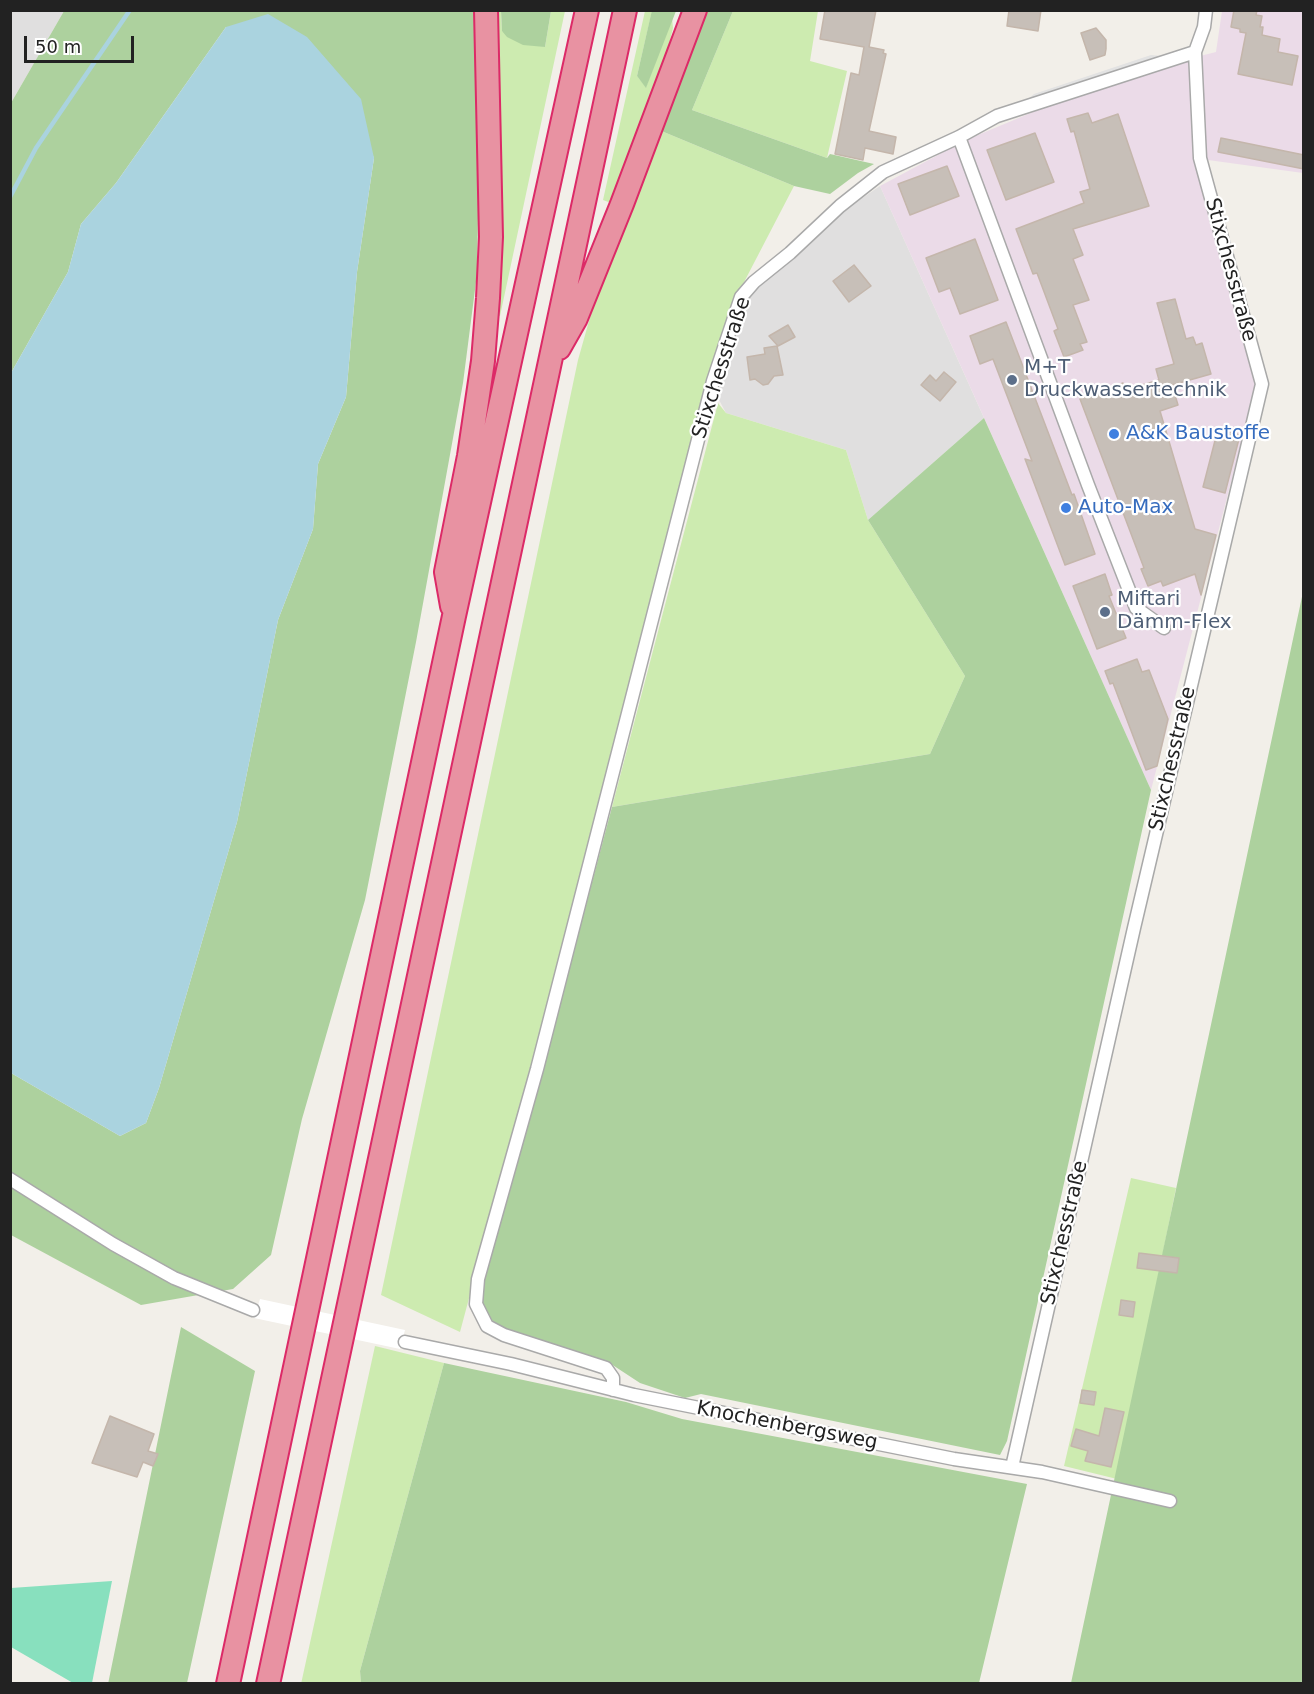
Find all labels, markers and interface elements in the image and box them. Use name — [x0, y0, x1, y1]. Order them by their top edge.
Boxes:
scale bar — [27, 24, 136, 62]
text: 50 m — [35, 36, 81, 57]
street label: Stixchesstraße — [1199, 196, 1261, 344]
street label: Stixchesstraße — [688, 294, 756, 442]
place label: M+T Druckwassertechnik — [1024, 356, 1226, 403]
marker: M+T Druckwassertechnik — [1005, 373, 1019, 387]
place label: A&K Baustoffe — [1126, 422, 1270, 446]
marker: A&K Baustoffe — [1107, 427, 1121, 441]
place label: Auto-Max — [1078, 496, 1173, 520]
marker: Auto-Max — [1059, 501, 1073, 515]
place label: Miftari Dämm-Flex — [1117, 588, 1232, 635]
marker: Miftari Dämm-Flex — [1098, 605, 1112, 619]
street label: Stixchesstraße — [1145, 684, 1201, 834]
street label: Stixchesstraße — [1037, 1158, 1093, 1308]
street label: Knochenbergsweg — [694, 1397, 880, 1455]

